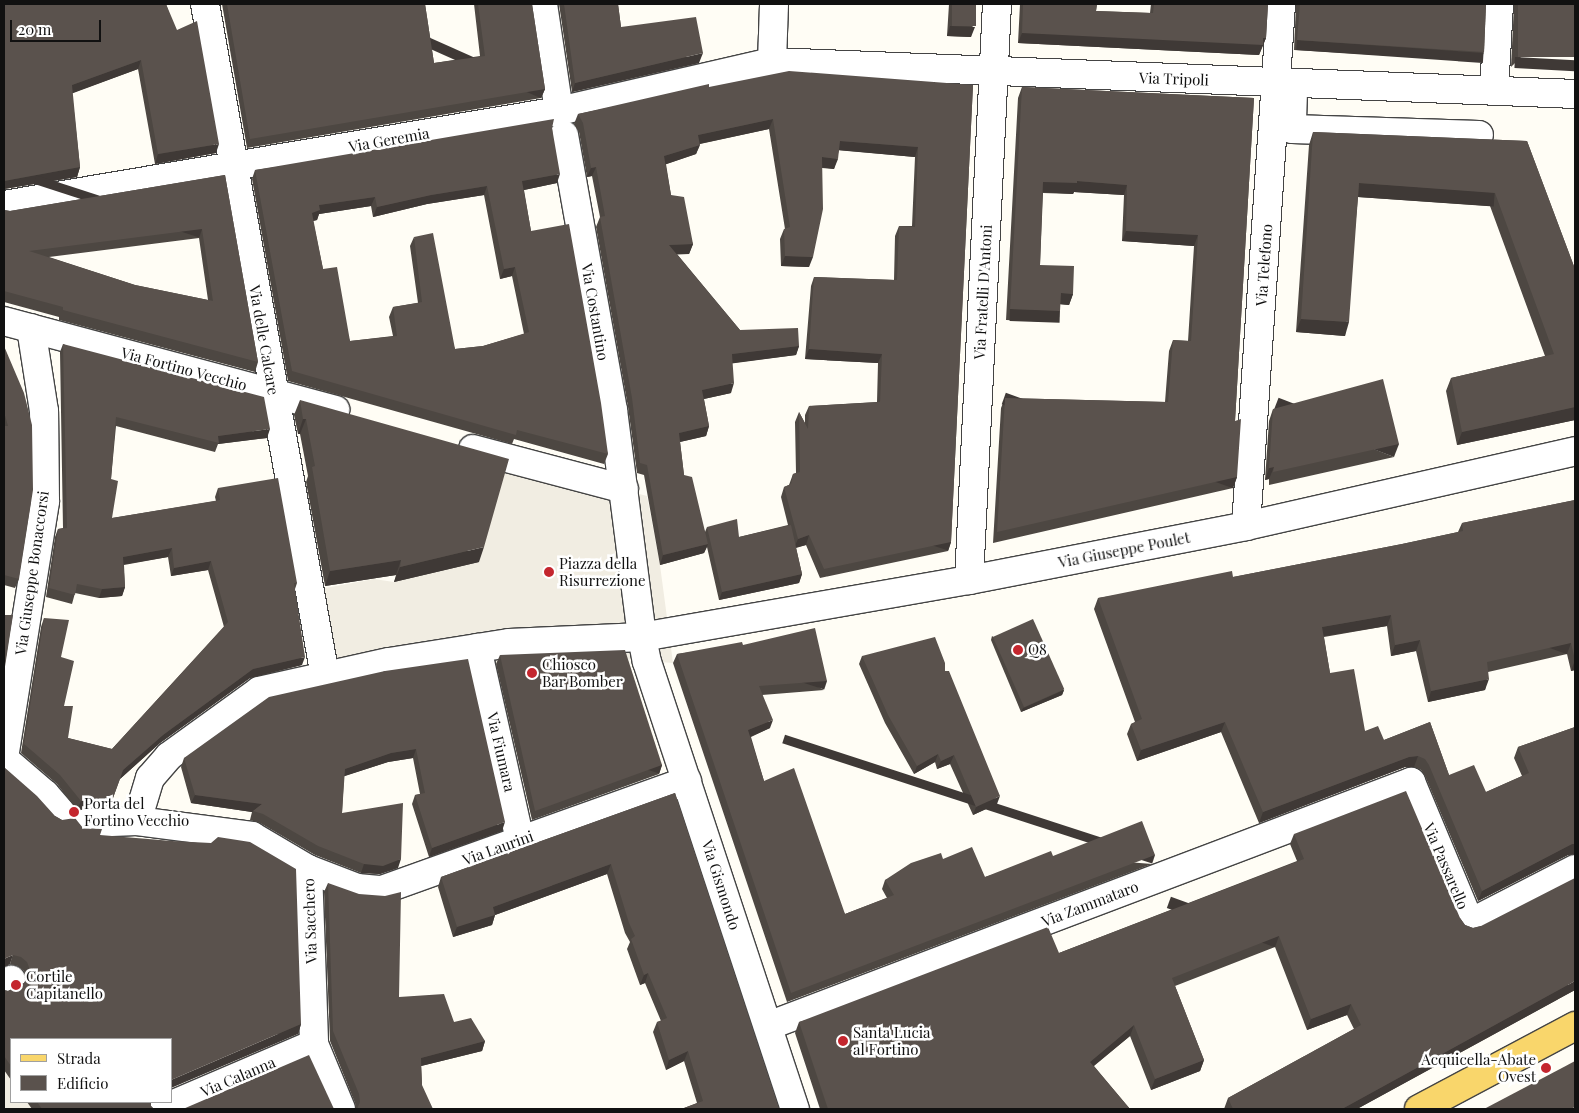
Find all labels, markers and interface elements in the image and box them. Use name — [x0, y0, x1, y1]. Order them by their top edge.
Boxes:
scale bar — [12, 10, 104, 42]
text: 20 m — [18, 19, 51, 39]
street label: Via Tripoli — [1138, 69, 1210, 89]
street label: Via Geremia — [347, 124, 431, 156]
street label: Via Telefono — [1252, 223, 1276, 307]
street label: Via Fratelli D'Antoni — [970, 224, 996, 360]
street label: Via Costantino — [578, 262, 612, 362]
street label: Via delle Calcare — [245, 284, 283, 396]
street label: Via Fortino Vecchio — [119, 343, 249, 395]
street label: Via Giuseppe Bonaccorsi — [12, 490, 52, 656]
street label: Via Giuseppe Poulet — [1057, 528, 1191, 572]
place label: Piazza della Risurrezione — [559, 554, 645, 589]
marker: Piazza della Risurrezione — [543, 566, 555, 578]
place label: Q8 — [1028, 641, 1047, 659]
marker: Q8 — [1012, 644, 1024, 656]
place label: Chiosco Bar Bomber — [542, 655, 623, 690]
marker: Chiosco Bar Bomber — [526, 667, 538, 679]
street label: Via Fiumara — [483, 710, 519, 794]
place label: Porta del Fortino Vecchio — [84, 794, 190, 829]
marker: Porta del Fortino Vecchio — [68, 806, 80, 818]
street label: Via Passarello — [1420, 820, 1472, 912]
street label: Via Laurini — [460, 827, 536, 869]
street label: Via Gismondo — [698, 838, 744, 932]
street label: Via Zammataro — [1039, 877, 1141, 931]
street label: Via Sacchero — [300, 878, 320, 964]
place label: Cortile Capitanello — [26, 967, 103, 1002]
marker: Cortile Capitanello — [10, 979, 22, 991]
place label: Santa Lucia al Fortino — [853, 1023, 931, 1058]
marker: Santa Lucia al Fortino — [837, 1035, 849, 1047]
legend — [10, 1038, 172, 1103]
text: Strada — [57, 1048, 101, 1068]
place label: Acquicella-Abate Ovest — [1421, 1050, 1536, 1085]
street label: Via Calanna — [198, 1053, 278, 1101]
marker: Acquicella-Abate Ovest — [1540, 1062, 1552, 1074]
text: Edificio — [57, 1073, 108, 1093]

